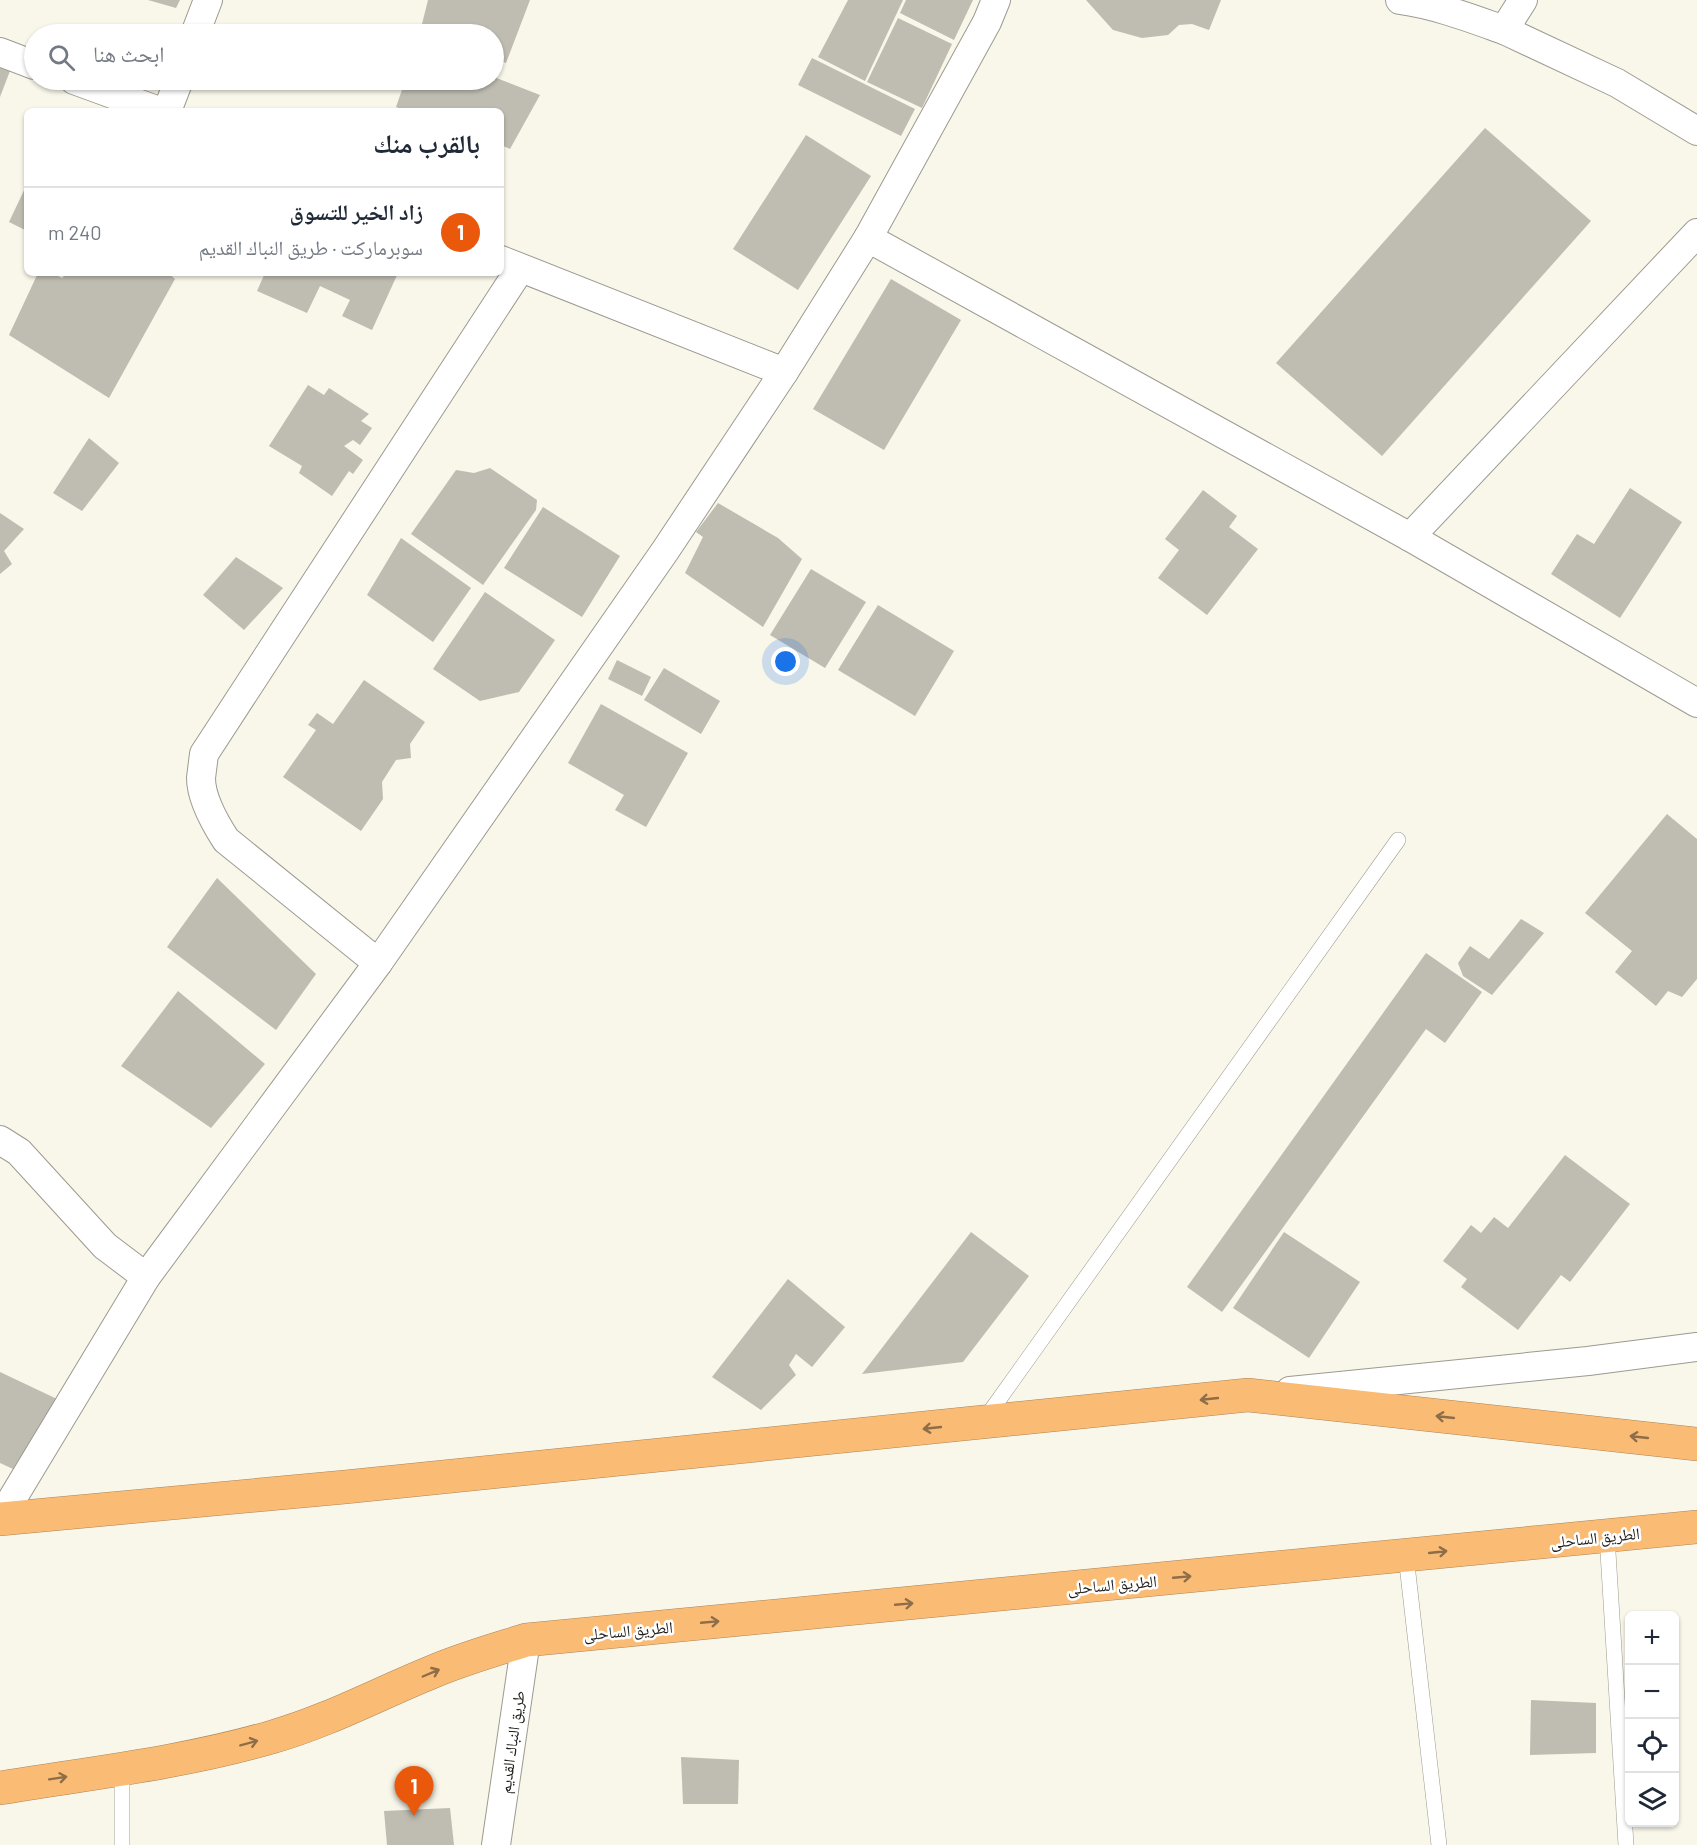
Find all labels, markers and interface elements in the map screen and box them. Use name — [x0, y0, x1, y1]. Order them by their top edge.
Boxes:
search box — [24, 24, 504, 90]
text: ابحث هنا — [93, 40, 164, 66]
icon: search — [45, 41, 78, 74]
text: بالقرب منك — [373, 127, 480, 158]
text: زاد الخير للتسوق — [290, 198, 423, 224]
text: 240 m — [48, 220, 102, 244]
text: 1 — [457, 220, 464, 244]
text: سوبرماركت · طريق النباك القديم — [199, 235, 423, 259]
your location — [771, 647, 800, 676]
one-way arrow — [1200, 1394, 1220, 1405]
one-way arrow — [1435, 1411, 1455, 1422]
one-way arrow — [922, 1423, 942, 1434]
one-way arrow — [1629, 1431, 1649, 1442]
street label: الطريق الساحلى — [1549, 1523, 1641, 1553]
one-way arrow — [1428, 1546, 1448, 1557]
street label: الطريق الساحلى — [1067, 1571, 1158, 1599]
one-way arrow — [1171, 1571, 1191, 1582]
one-way arrow — [893, 1598, 913, 1609]
map controls — [1625, 1611, 1679, 1827]
button: + — [1625, 1611, 1679, 1665]
one-way arrow — [699, 1616, 719, 1627]
street label: الطريق الساحلى — [583, 1617, 674, 1645]
button: − — [1625, 1665, 1679, 1719]
one-way arrow — [421, 1667, 439, 1678]
street label: طريق النباك القديم — [494, 1689, 530, 1795]
button: locate — [1625, 1719, 1679, 1773]
one-way arrow — [240, 1737, 259, 1749]
pin: 1 — [394, 1766, 434, 1816]
one-way arrow — [47, 1773, 67, 1784]
button: layers — [1625, 1773, 1679, 1827]

